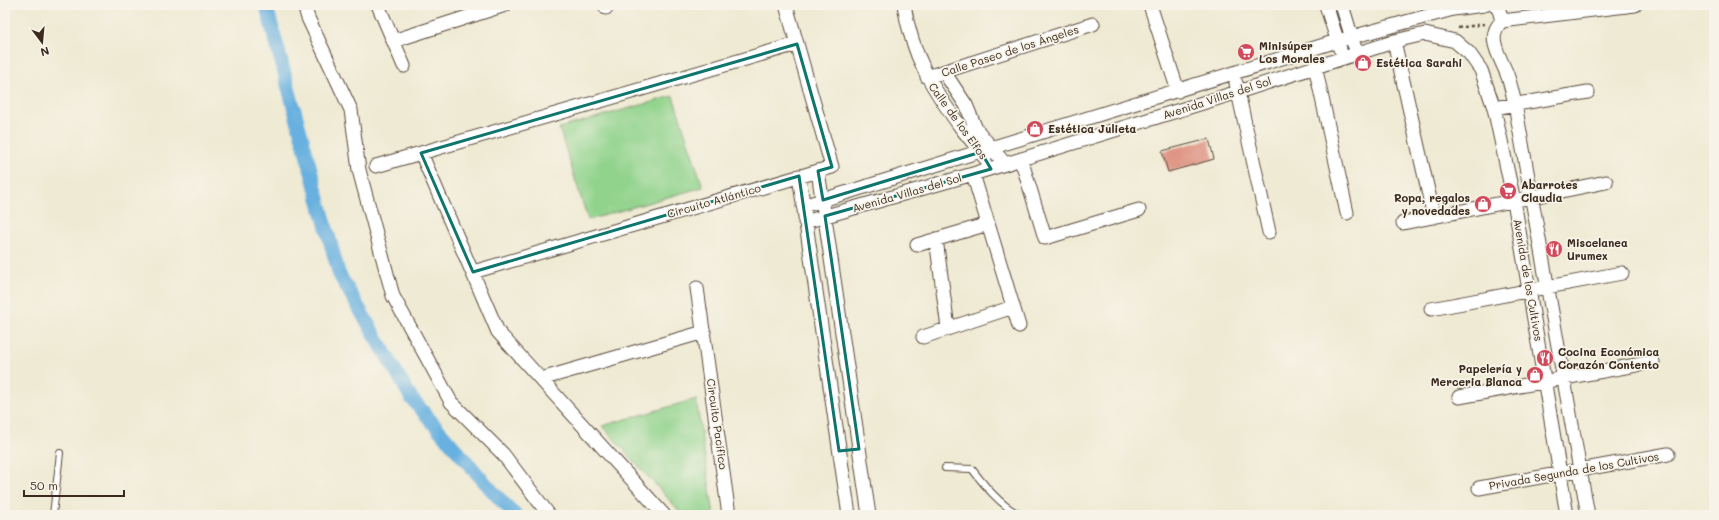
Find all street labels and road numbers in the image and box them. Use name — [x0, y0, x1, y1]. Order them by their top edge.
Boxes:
street label: Calle Paseo de los Ángeles — [939, 21, 1080, 80]
street label: Avenida Villas del Sol — [1161, 73, 1273, 122]
street label: Calle de los Elfos — [926, 79, 991, 162]
street label: Avenida Villas del Sol — [850, 170, 963, 215]
street label: Circuito Atlántico — [665, 180, 763, 221]
street label: Avenida de los Cultivos — [1510, 218, 1547, 342]
street label: Circuito Pacífico — [704, 378, 731, 471]
street label: Privada Segunda de los Cultivos — [1488, 448, 1660, 493]

